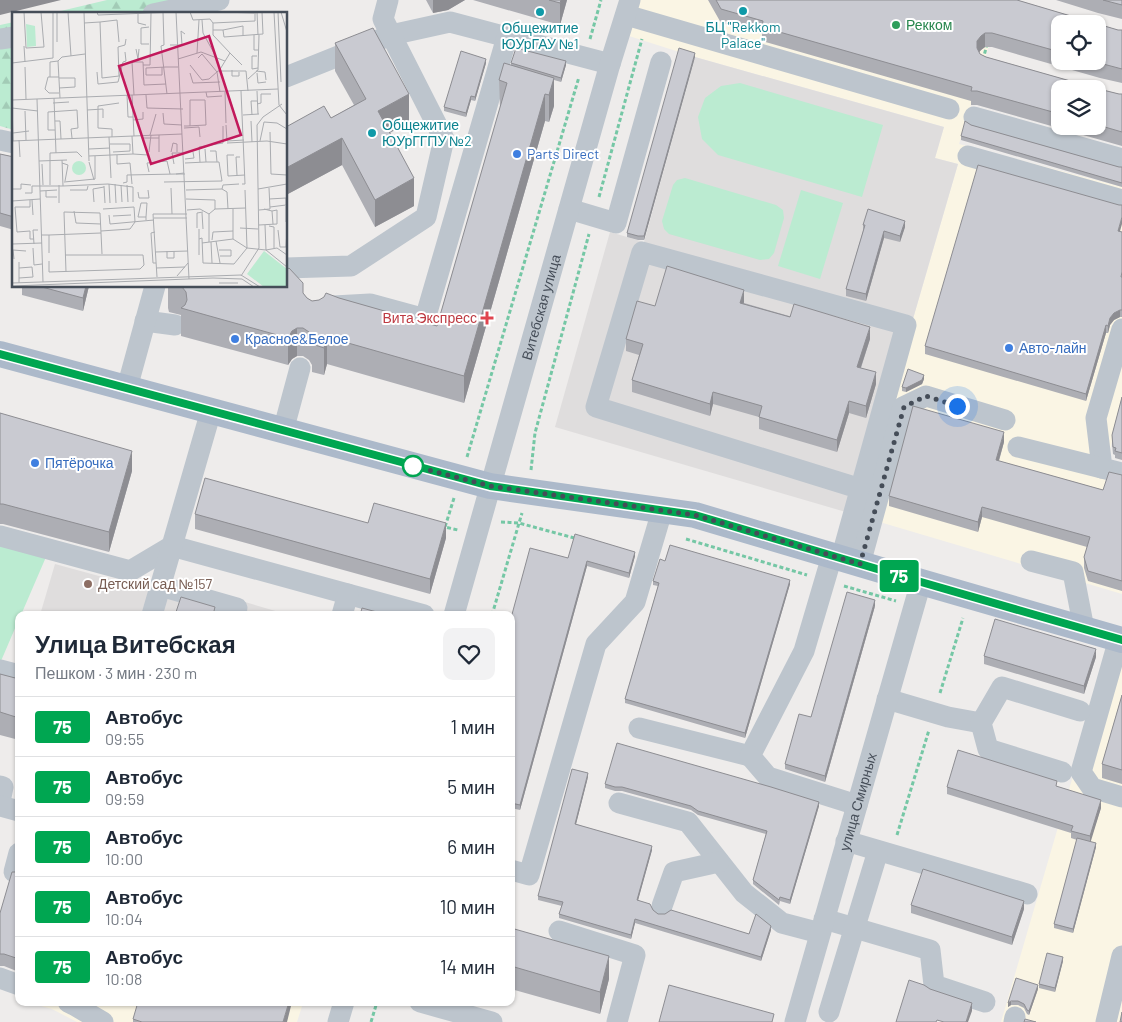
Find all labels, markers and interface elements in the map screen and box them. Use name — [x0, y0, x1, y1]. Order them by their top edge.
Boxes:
marker: БЦ "Rekkom Palace" — [737, 5, 749, 17]
marker: Общежитие ЮУрГАУ №1 — [534, 6, 546, 18]
inset map — [12, 12, 288, 288]
map controls — [1051, 15, 1106, 135]
button: locate — [1051, 15, 1106, 70]
place label: Рекком — [906, 16, 952, 33]
place label: БЦ "Rekkom Palace" — [706, 18, 780, 51]
place label: Общежитие ЮУрГАУ №1 — [501, 19, 579, 52]
marker: Рекком — [890, 19, 902, 31]
button: layers — [1051, 80, 1106, 135]
place label: Общежитие ЮУрГГПУ №2 — [382, 116, 472, 149]
marker: Общежитие ЮУрГГПУ №2 — [366, 127, 378, 139]
place label: Parts Direct — [527, 145, 599, 162]
marker: Parts Direct — [511, 148, 523, 160]
street label: Витебская улица — [518, 252, 564, 362]
place label: Вита Экспресс — [383, 309, 477, 326]
marker: Вита Экспресс — [481, 312, 493, 324]
place label: Красное&Белое — [245, 330, 349, 347]
marker: Красное&Белое — [229, 333, 241, 345]
place label: Авто-лайн — [1019, 339, 1087, 356]
marker: Авто-лайн — [1003, 342, 1015, 354]
your location — [945, 394, 970, 419]
place label: Пятёрочка — [45, 454, 114, 471]
unlabelled marker — [402, 455, 424, 477]
marker: Пятёрочка — [29, 457, 41, 469]
line badge: 75 — [876, 560, 922, 592]
text: 75 — [890, 565, 908, 587]
place label: Детский сад №157 — [98, 575, 212, 592]
marker: Детский сад №157 — [82, 578, 94, 590]
button: heart — [443, 628, 495, 680]
text: Улица Витебская — [35, 629, 236, 658]
text: Пешком · 3 мин · 230 m — [35, 663, 197, 682]
text: Автобус — [105, 705, 183, 728]
text: 1 мин — [450, 715, 495, 738]
text: 75 — [53, 716, 72, 738]
text: 09:55 — [105, 729, 144, 748]
street label: улица Смирных — [835, 751, 880, 853]
text: Автобус — [105, 765, 183, 788]
text: 5 мин — [447, 775, 495, 798]
text: 75 — [53, 776, 72, 798]
text: 09:59 — [105, 789, 144, 808]
text: Автобус — [105, 825, 183, 848]
text: 6 мин — [447, 835, 495, 858]
text: 75 — [53, 836, 72, 858]
text: 10:00 — [105, 849, 143, 868]
text: Автобус — [105, 885, 183, 908]
text: 10 мин — [440, 895, 495, 918]
text: 75 — [53, 896, 72, 918]
text: 10:04 — [105, 909, 143, 928]
text: Автобус — [105, 945, 183, 968]
text: 14 мин — [440, 955, 495, 978]
text: 75 — [53, 956, 72, 978]
text: 10:08 — [105, 969, 142, 988]

